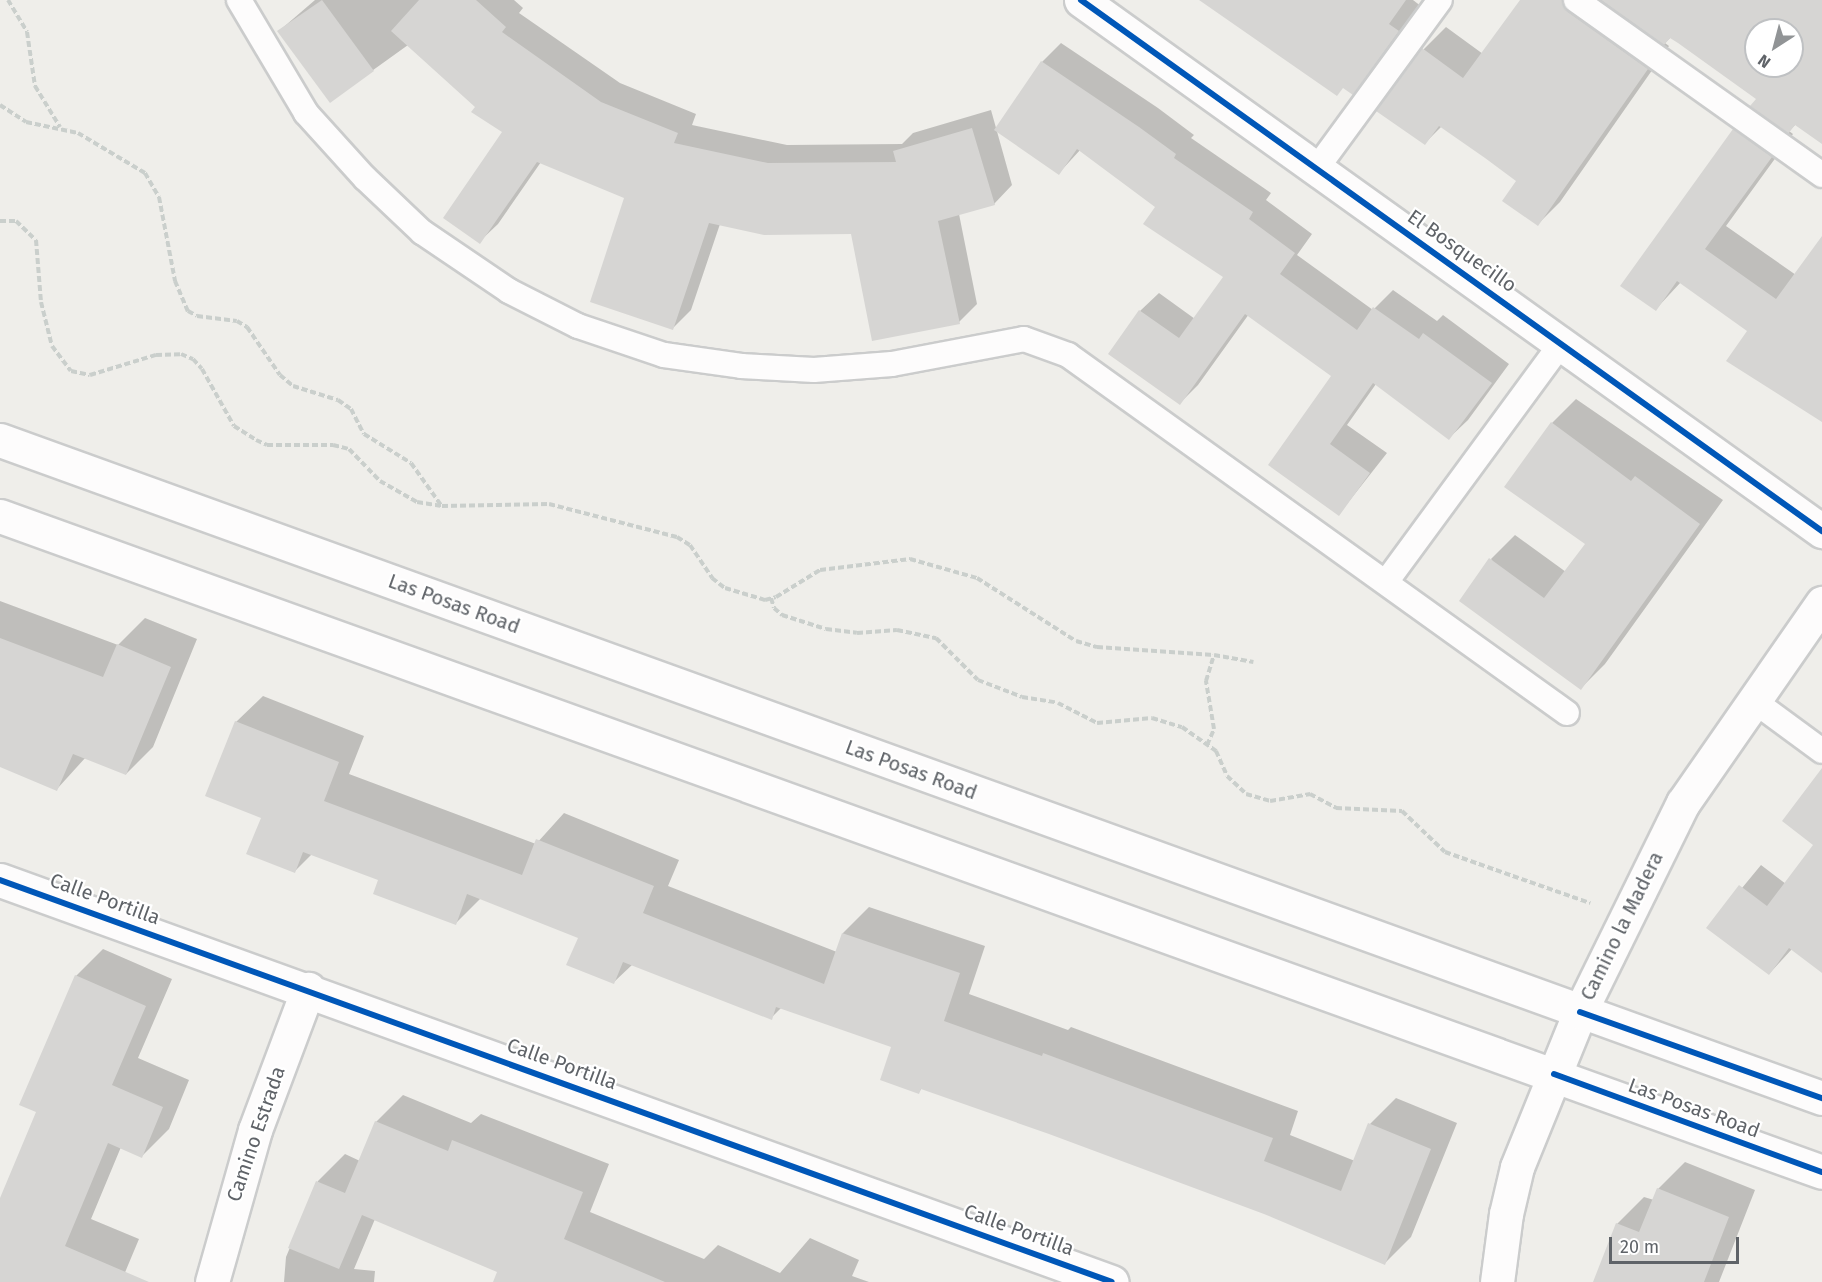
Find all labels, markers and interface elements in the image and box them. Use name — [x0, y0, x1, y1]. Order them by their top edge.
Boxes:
north arrow — [1744, 18, 1804, 78]
text: N — [1754, 51, 1774, 72]
street label: El Bosquecillo — [1403, 204, 1521, 298]
street label: Las Posas Road — [385, 569, 523, 639]
street label: Las Posas Road — [842, 735, 980, 805]
street label: Camino la Madera — [1576, 848, 1668, 1004]
street label: Calle Portilla — [47, 868, 163, 930]
street label: Calle Portilla — [504, 1033, 620, 1095]
street label: Camino Estrada — [222, 1063, 290, 1205]
street label: Las Posas Road — [1625, 1073, 1763, 1143]
street label: Calle Portilla — [961, 1199, 1077, 1261]
scale bar — [1612, 1225, 1742, 1263]
text: 20 m — [1620, 1236, 1659, 1258]

